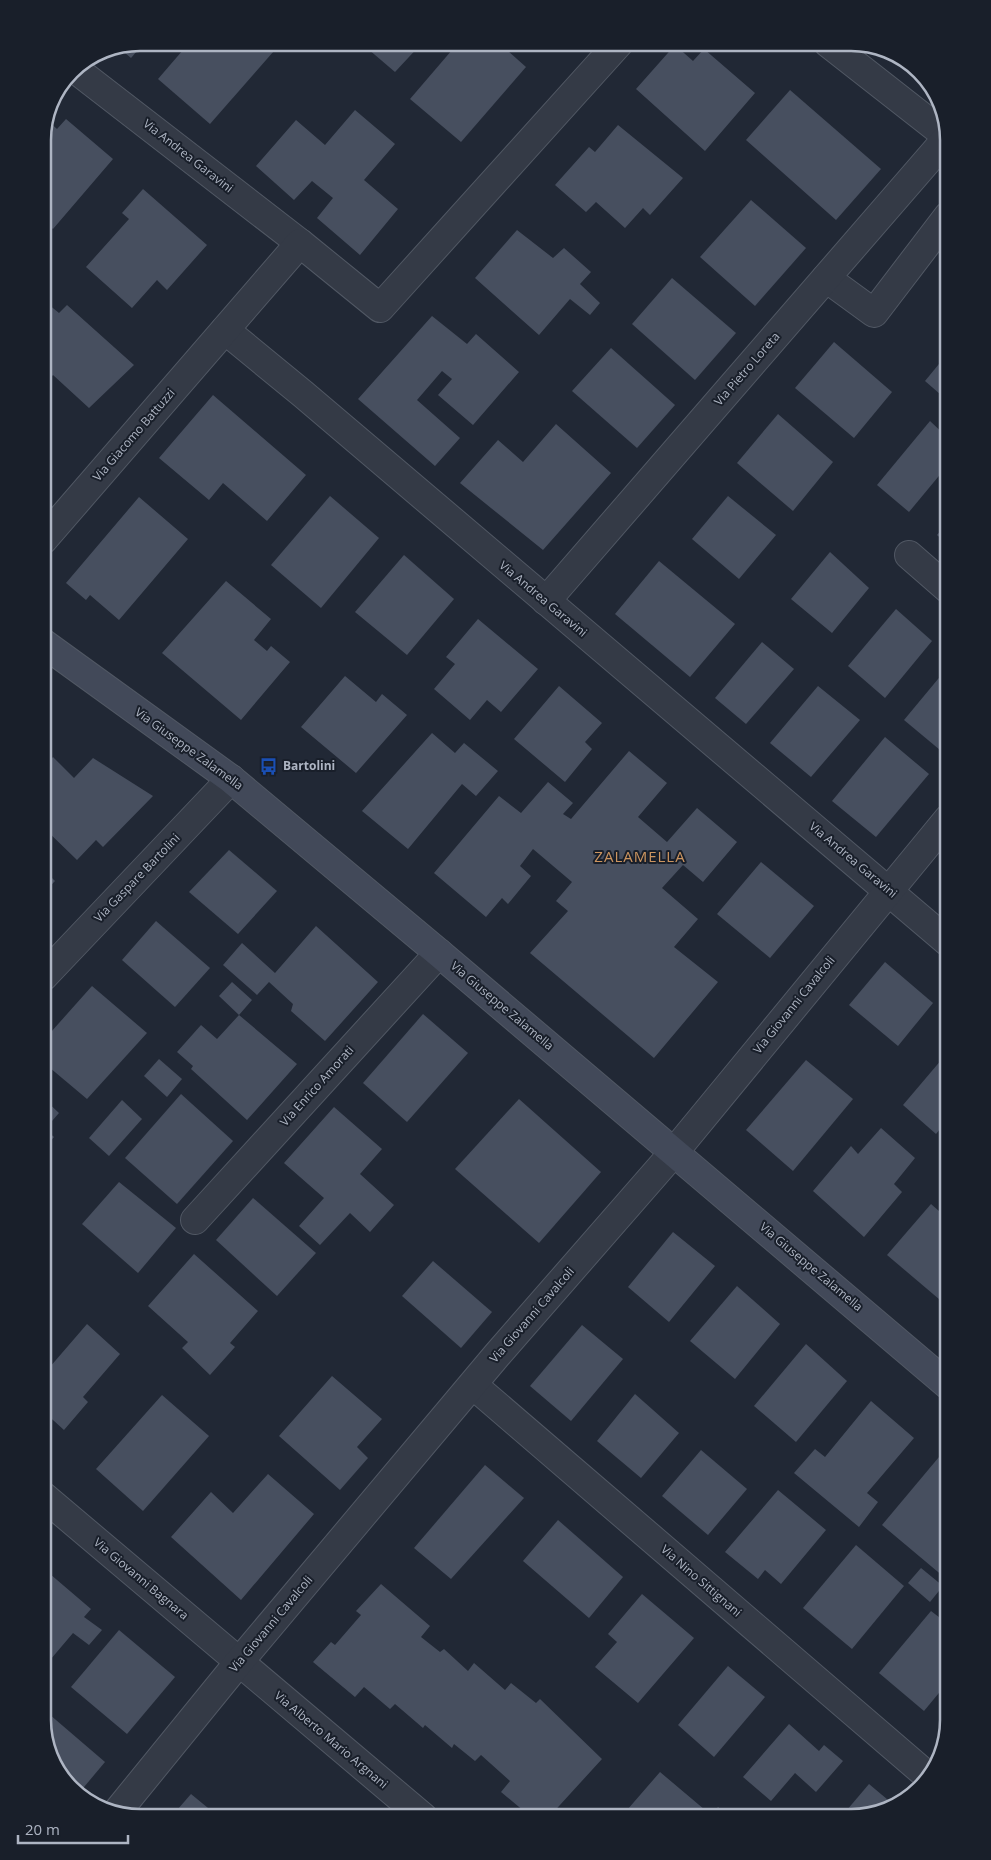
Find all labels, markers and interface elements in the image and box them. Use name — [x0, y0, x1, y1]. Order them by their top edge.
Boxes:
street label: Via Andrea Garavini — [140, 115, 237, 196]
street label: Via Pietro Loreta — [710, 328, 783, 409]
street label: Via Giacomo Battuzzi — [89, 385, 179, 485]
street label: Via Andrea Garavini — [496, 557, 591, 641]
street label: Via Giuseppe Zalamella — [132, 704, 247, 794]
bus stop icon: Bartolini — [259, 756, 279, 776]
place label: Bartolini — [283, 757, 335, 774]
street label: Via Andrea Garavini — [806, 818, 901, 902]
street label: Via Gaspare Bartolini — [90, 830, 183, 926]
district label: ZALAMELLA — [594, 846, 686, 866]
street label: Via Giovanni Cavalcoli — [749, 952, 838, 1057]
street label: Via Giuseppe Zalamella — [447, 957, 558, 1054]
street label: Via Enrico Amorati — [276, 1042, 357, 1130]
street label: Via Giuseppe Zalamella — [756, 1218, 867, 1315]
street label: Via Giovanni Cavalcoli — [485, 1263, 578, 1366]
street label: Via Giovanni Bagnara — [90, 1534, 192, 1623]
street label: Via Nino Sittignani — [657, 1541, 745, 1620]
street label: Via Giovanni Cavalcoli — [225, 1572, 316, 1676]
street label: Via Alberto Mario Argnani — [271, 1687, 392, 1792]
scale bar — [18, 1812, 128, 1844]
text: 20 m — [25, 1819, 60, 1839]

